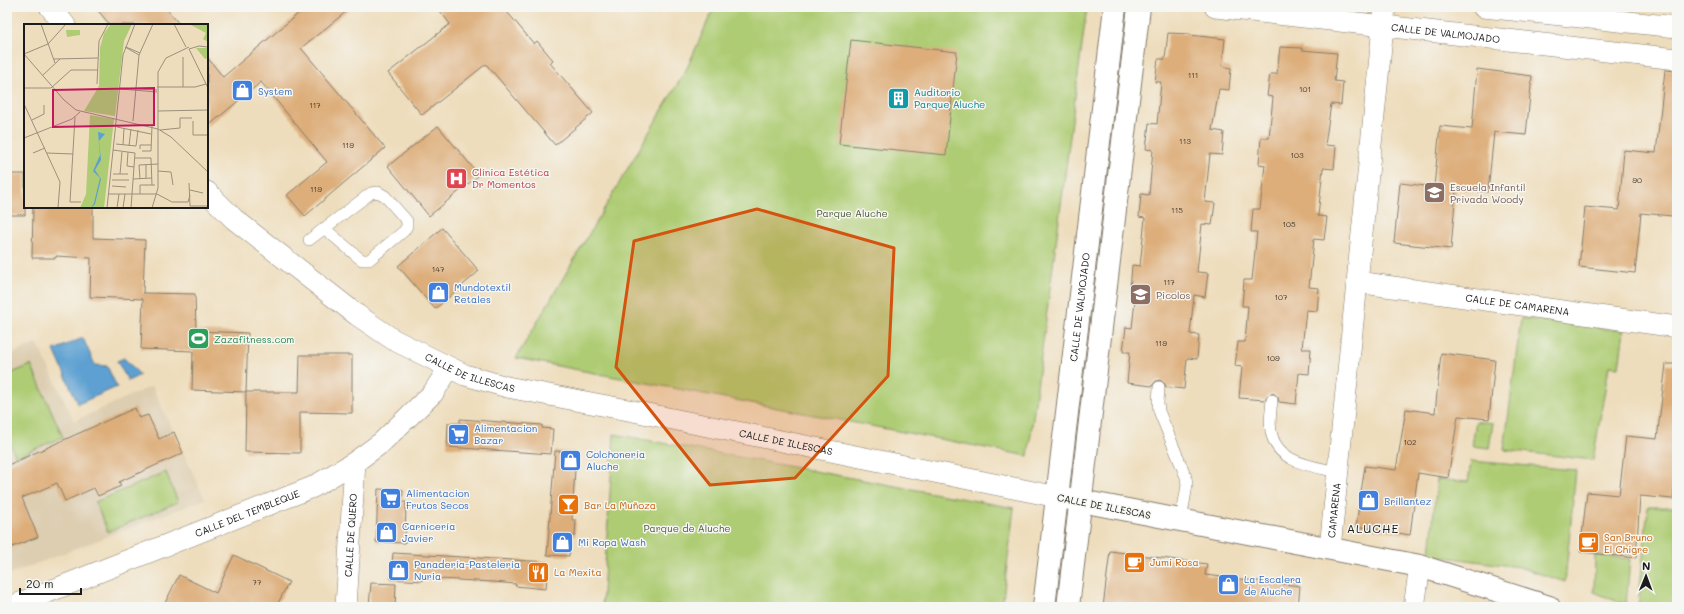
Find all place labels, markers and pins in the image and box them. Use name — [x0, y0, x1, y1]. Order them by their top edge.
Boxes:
shop icon: System — [229, 78, 255, 104]
place label: System — [258, 84, 292, 98]
building icon: Auditorio Parque Aluche — [885, 85, 911, 111]
place label: Auditorio Parque Aluche — [914, 85, 985, 111]
hospital icon: Clínica Estética Dr Momentos — [443, 165, 469, 191]
place label: Clínica Estética Dr Momentos — [472, 165, 549, 191]
school or university icon: Escuela Infantil Privada Woody — [1422, 180, 1448, 206]
place label: Escuela Infantil Privada Woody — [1450, 180, 1526, 206]
shop icon: Mundotextil Retales — [426, 280, 452, 306]
place label: Mundotextil Retales — [454, 280, 511, 306]
school or university icon: Picolos — [1127, 282, 1153, 308]
place label: Picolos — [1156, 288, 1190, 302]
sports icon: Zazafitness.com — [185, 326, 211, 352]
place label: Zazafitness.com — [214, 332, 294, 346]
supermarket icon: Alimentacion Bazar — [445, 421, 471, 447]
place label: Alimentacion Bazar — [474, 421, 537, 447]
shop icon: Colchonería Aluche — [557, 447, 583, 473]
place label: Colchonería Aluche — [586, 447, 645, 473]
supermarket icon: Alimentacion Frutos Secos — [377, 486, 403, 512]
place label: Alimentacion Frutos Secos — [406, 486, 469, 512]
shop icon: Brillantez — [1355, 488, 1381, 514]
bar icon: Bar La Muñoza — [555, 492, 581, 518]
place label: Brillantez — [1384, 494, 1432, 508]
place label: Bar La Muñoza — [584, 498, 656, 512]
shop icon: Carnicería Javier — [374, 519, 400, 545]
place label: Carnicería Javier — [402, 519, 455, 545]
shop icon: Mi Ropa Wash — [549, 529, 575, 555]
cafe icon: San Bruno El Chigre — [1575, 530, 1601, 556]
place label: San Bruno El Chigre — [1604, 530, 1653, 556]
place label: Mi Ropa Wash — [578, 535, 646, 549]
cafe icon: Jumi Rosa — [1122, 549, 1148, 575]
place label: Jumi Rosa — [1150, 555, 1199, 569]
shop icon: Panadería-Pastelería Nuria — [386, 557, 412, 583]
place label: Panadería-Pastelería Nuria — [414, 557, 520, 583]
restaurant icon: La Mexita — [526, 559, 552, 585]
place label: La Mexita — [554, 565, 602, 579]
shop icon: La Escalera de Aluche — [1216, 572, 1242, 598]
place label: La Escalera de Aluche — [1244, 572, 1301, 598]

